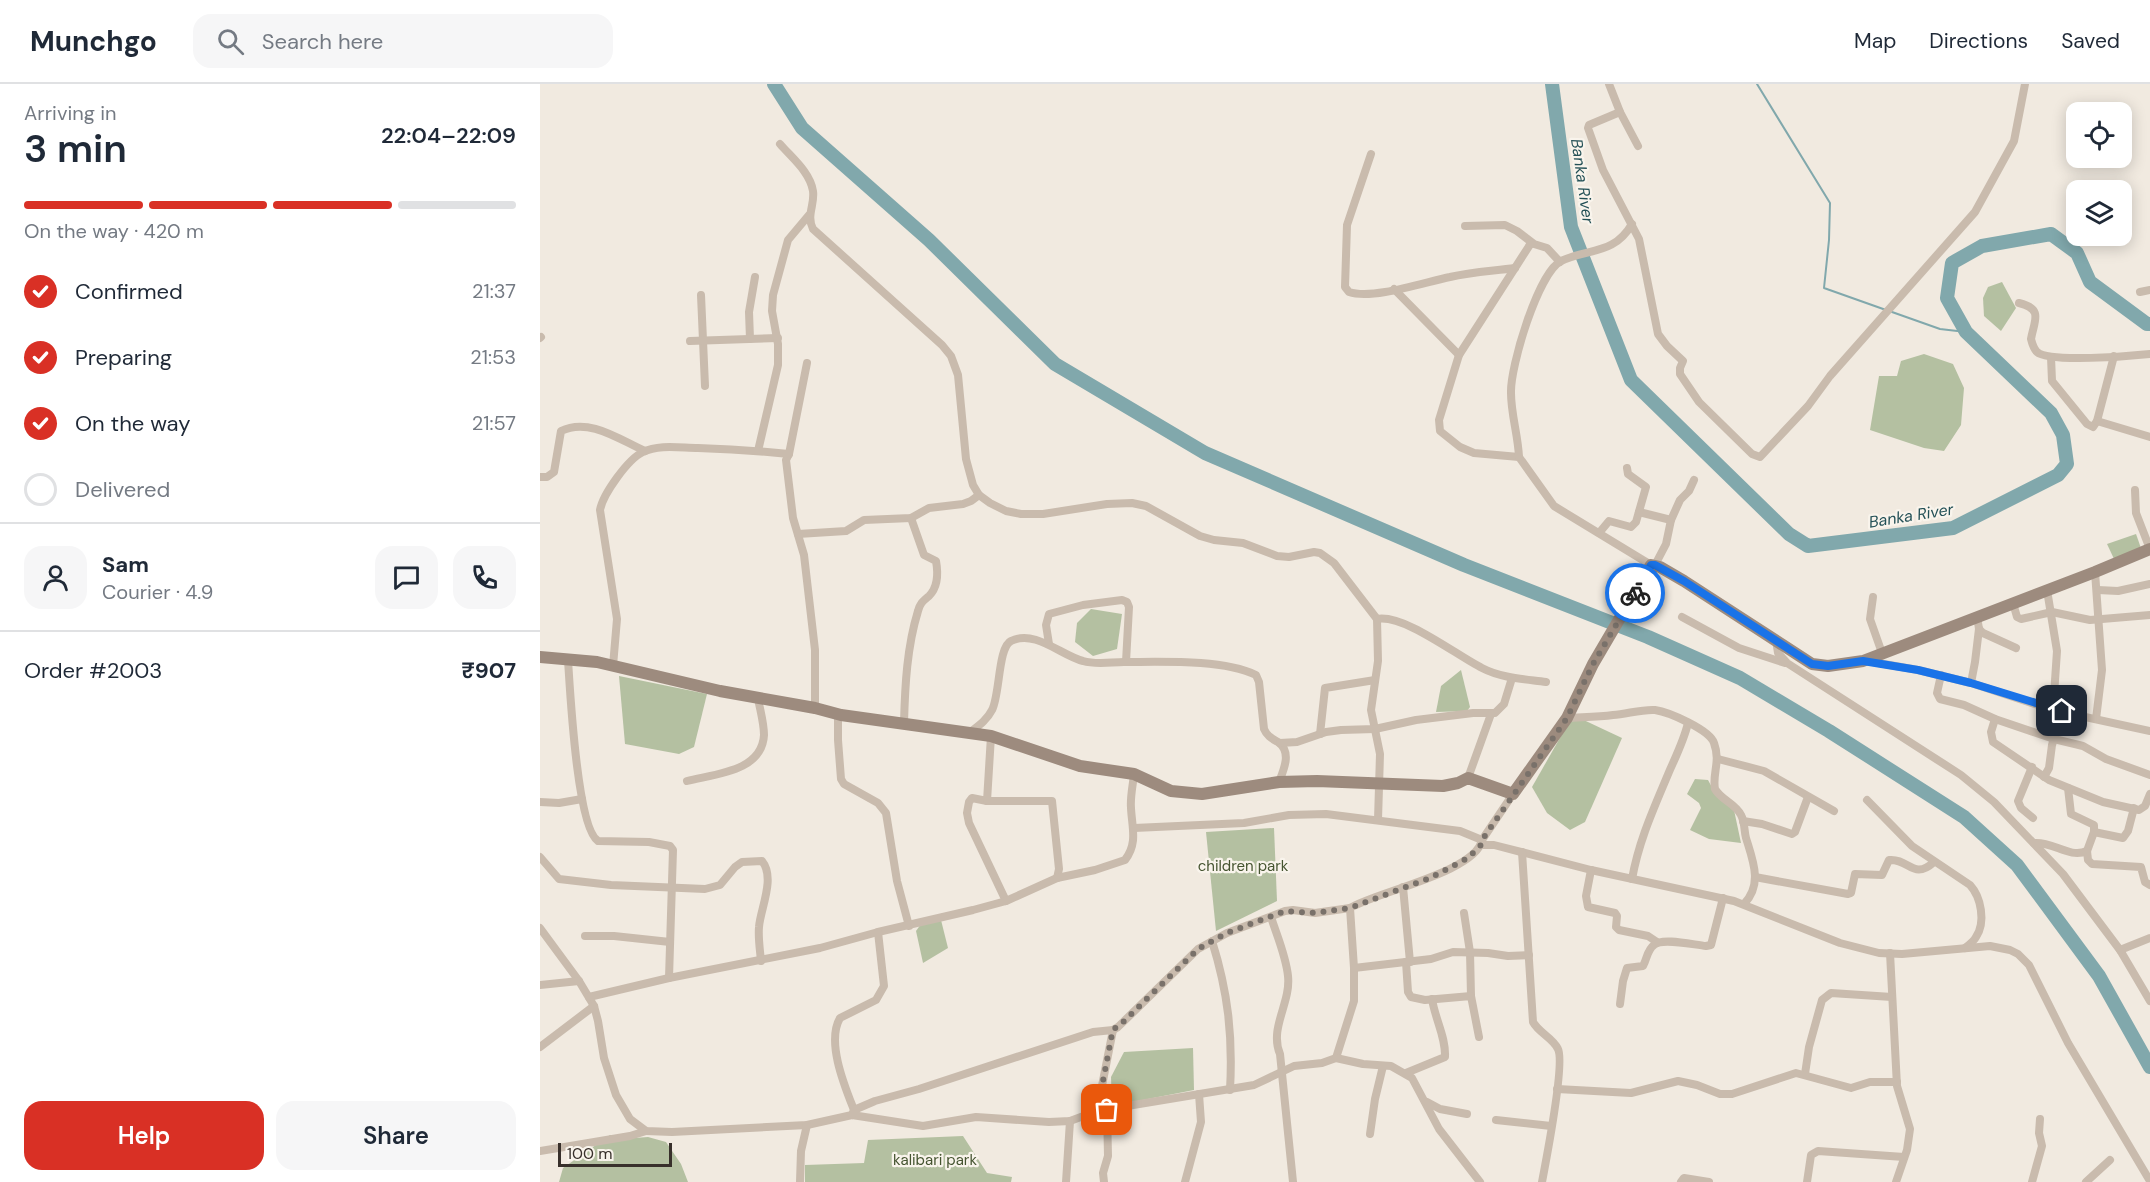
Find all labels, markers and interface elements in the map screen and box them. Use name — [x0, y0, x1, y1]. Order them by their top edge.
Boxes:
search box — [193, 14, 613, 68]
text: Munchgo — [30, 23, 157, 60]
icon: search — [214, 25, 247, 58]
text: Search here — [262, 27, 383, 56]
text: Map — [1854, 27, 1896, 55]
text: Directions — [1929, 27, 2028, 55]
text: Saved — [2061, 27, 2120, 55]
text: Arriving in — [24, 100, 116, 126]
map controls — [2066, 102, 2132, 246]
button: locate — [2066, 102, 2132, 168]
text: 22:04–22:09 — [381, 121, 516, 150]
text: 3 min — [24, 123, 127, 174]
water label: Banka River — [1566, 137, 1599, 226]
button: layers — [2066, 180, 2132, 246]
text: On the way · 420 m — [24, 218, 204, 244]
icon: check — [24, 275, 57, 308]
text: Confirmed — [75, 277, 183, 306]
text: 21:37 — [472, 278, 516, 304]
icon: check — [24, 341, 57, 374]
text: Preparing — [75, 343, 172, 372]
text: 21:53 — [470, 344, 516, 370]
icon: check — [24, 407, 57, 440]
text: On the way — [75, 409, 190, 438]
text: 21:57 — [472, 410, 516, 436]
text: Delivered — [75, 475, 170, 504]
water label: Banka River — [1867, 498, 1956, 533]
button: person — [24, 546, 87, 609]
button: chat — [375, 546, 438, 609]
button: phone — [453, 546, 516, 609]
text: Sam — [102, 550, 149, 579]
courier — [1605, 563, 1665, 623]
icon: bike — [1619, 577, 1652, 610]
text: Courier · 4.9 — [102, 579, 213, 605]
text: Order #2003 — [24, 656, 162, 685]
text: ₹907 — [461, 656, 516, 685]
pin — [2036, 685, 2087, 736]
icon: home — [2045, 694, 2078, 727]
park label: children park — [1198, 856, 1289, 876]
pin — [1081, 1084, 1132, 1135]
icon: bag — [1090, 1093, 1123, 1126]
button: Help — [24, 1101, 264, 1170]
button: Share — [276, 1101, 516, 1170]
scale bar — [558, 1140, 672, 1168]
text: 100 m — [567, 1143, 612, 1164]
park label: kalibari park — [893, 1150, 977, 1170]

